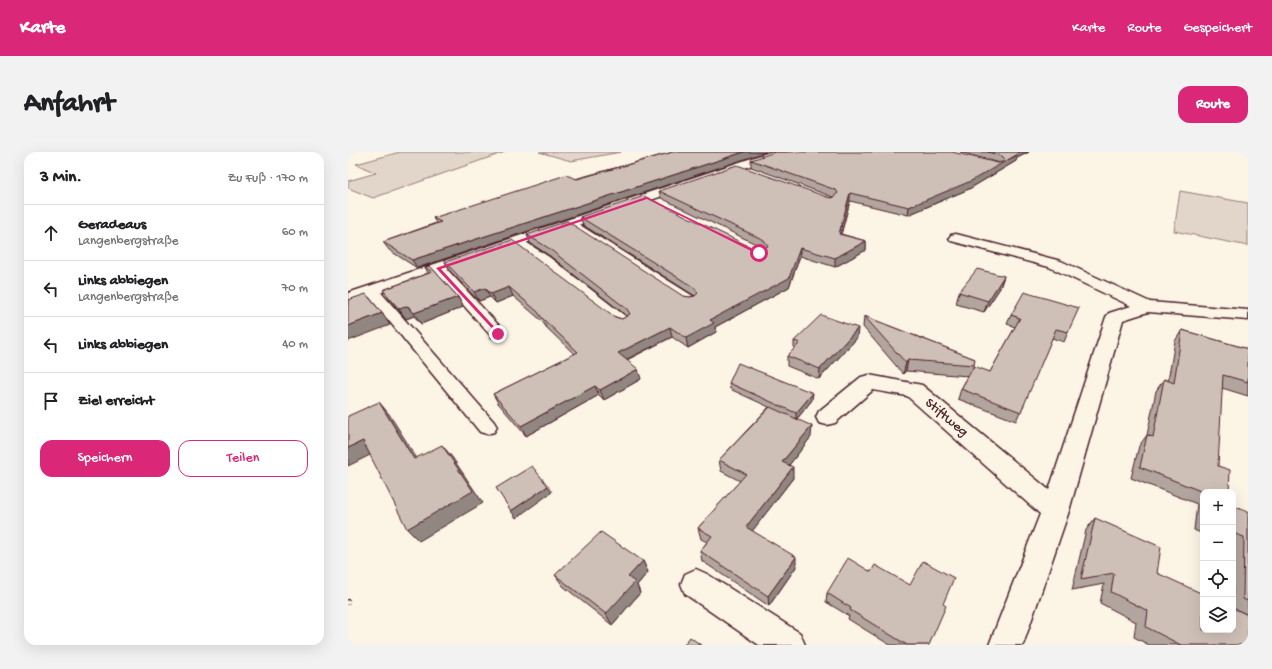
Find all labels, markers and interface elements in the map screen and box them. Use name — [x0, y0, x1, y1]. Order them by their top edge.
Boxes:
text: Karte — [20, 17, 65, 40]
text: Karte — [1072, 20, 1105, 37]
text: Route — [1127, 20, 1161, 37]
text: Gespeichert — [1183, 20, 1252, 37]
button: Route — [1178, 86, 1248, 123]
text: Anfahrt — [24, 88, 114, 121]
text: 3 Min. — [40, 168, 82, 188]
text: Zu Fuß · 170 m — [228, 171, 308, 186]
text: Geradeaus — [78, 216, 146, 234]
icon: ahead — [40, 222, 62, 244]
text: 60 m — [282, 225, 308, 240]
text: Langenbergstraße — [78, 234, 179, 249]
route start — [750, 244, 768, 262]
text: Links abbiegen — [78, 272, 168, 290]
icon: left — [40, 278, 62, 300]
text: 70 m — [282, 281, 308, 296]
text: Langenbergstraße — [78, 290, 179, 305]
route end — [489, 325, 507, 343]
icon: left — [40, 334, 62, 356]
text: Links abbiegen — [78, 336, 168, 354]
text: 40 m — [282, 337, 308, 352]
icon: arrive — [40, 390, 62, 412]
text: Ziel erreicht — [78, 392, 154, 410]
street label: Stiftweg — [921, 395, 971, 441]
button: Speichern — [40, 440, 170, 477]
button: Teilen — [178, 440, 308, 477]
map controls — [1200, 489, 1236, 633]
button: + — [1200, 489, 1236, 525]
button: − — [1200, 525, 1236, 561]
button: locate — [1200, 561, 1236, 597]
button: layers — [1200, 597, 1236, 633]

